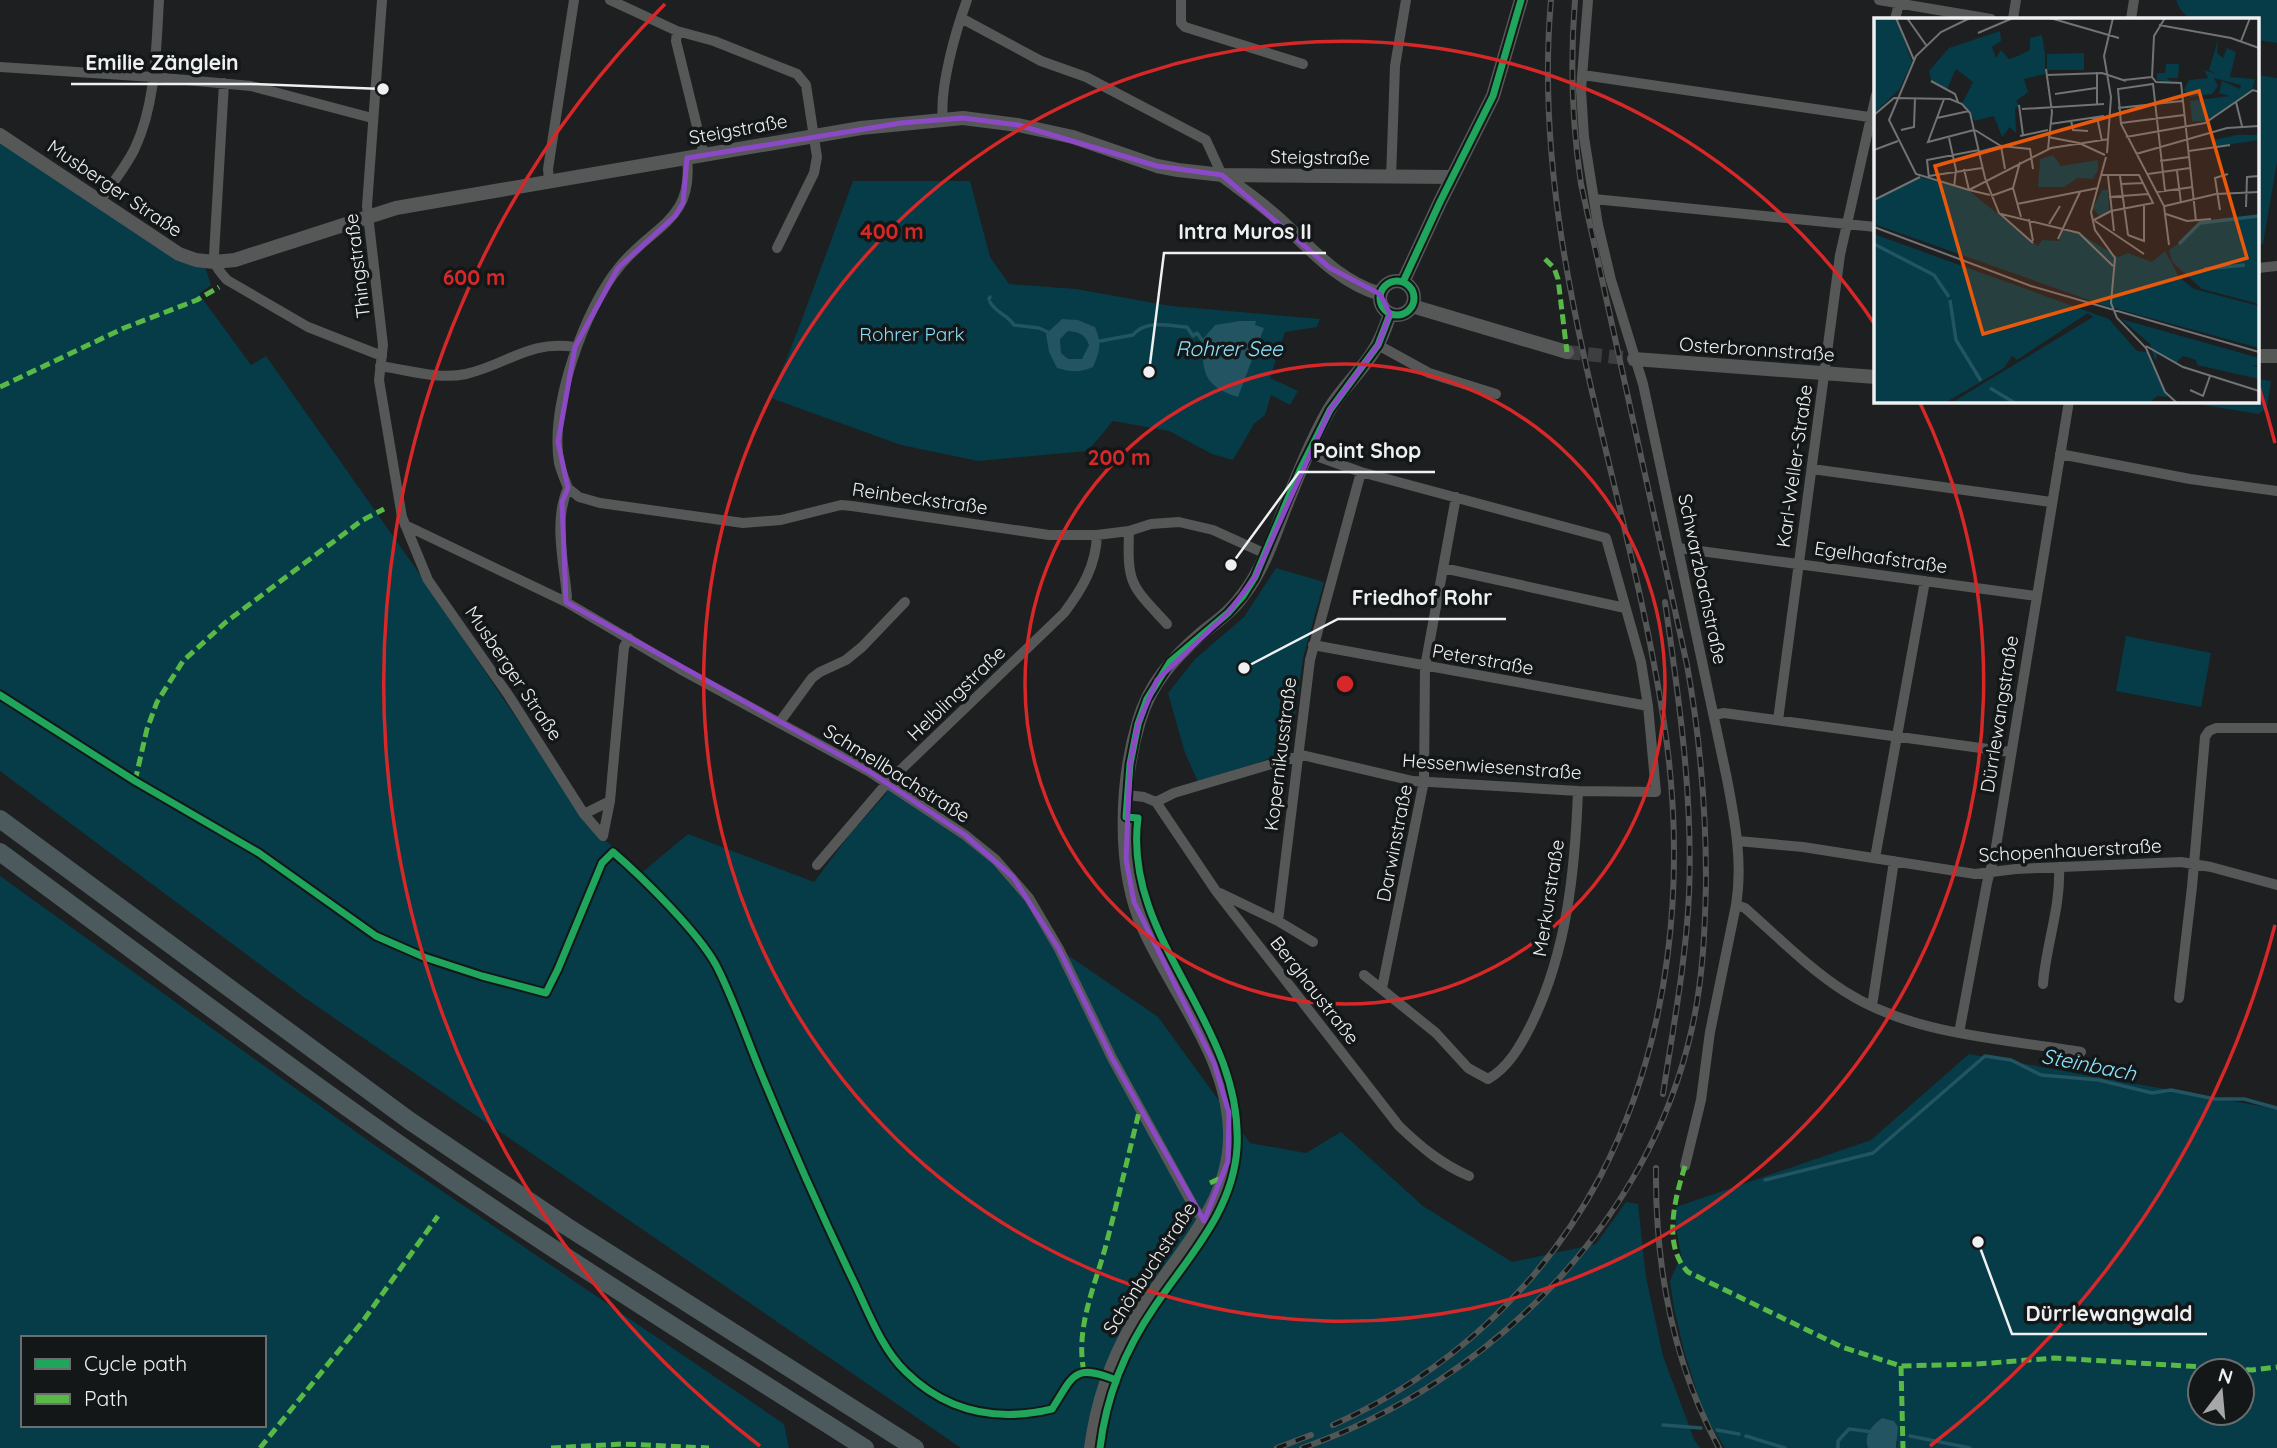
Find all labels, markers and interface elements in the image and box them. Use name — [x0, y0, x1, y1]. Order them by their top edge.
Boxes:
inset map — [1874, 18, 2260, 402]
callout: Emilie Zänglein — [71, 42, 252, 84]
text: Emilie Zänglein — [85, 49, 239, 75]
street label: Steigstraße — [687, 109, 789, 149]
street label: Musberger Straße — [43, 134, 187, 242]
street label: Steigstraße — [1270, 144, 1370, 170]
callout: Intra Muros II — [1164, 211, 1326, 253]
street label: Thingstraße — [339, 212, 375, 320]
text: 400 m — [860, 218, 924, 244]
text: Intra Muros II — [1178, 218, 1312, 244]
text: 600 m — [443, 264, 505, 290]
park label: Rohrer Park — [859, 322, 965, 346]
street label: Osterbronnstraße — [1678, 332, 1836, 366]
water label: Rohrer See — [1175, 335, 1284, 361]
street label: Karl-Weller-Straße — [1771, 383, 1817, 549]
callout: Point Shop — [1299, 430, 1435, 472]
text: Point Shop — [1313, 437, 1421, 463]
text: 200 m — [1088, 444, 1150, 470]
street label: Reinbeckstraße — [851, 477, 989, 519]
street label: Schwarzbachstraße — [1673, 492, 1733, 666]
street label: Egelhaafstraße — [1813, 536, 1949, 578]
callout: Friedhof Rohr — [1338, 577, 1506, 619]
text: Friedhof Rohr — [1352, 584, 1492, 610]
street label: Musberger Straße — [460, 601, 568, 745]
street label: Dürrlewangstraße — [1975, 634, 2023, 794]
street label: Peterstraße — [1430, 638, 1536, 680]
street label: Helblingstraße — [902, 640, 1010, 746]
centre of rings — [1333, 672, 1357, 696]
street label: Kopernikusstraße — [1259, 676, 1301, 832]
street label: Schmellbachstraße — [819, 718, 975, 828]
street label: Hessenwiesenstraße — [1401, 748, 1583, 784]
street label: Darwinstraße — [1371, 782, 1417, 904]
street label: Schopenhauerstraße — [1978, 833, 2162, 867]
street label: Merkurstraße — [1527, 838, 1569, 958]
street label: Berghaustraße — [1265, 931, 1365, 1049]
water label: Steinbach — [2040, 1042, 2139, 1086]
street label: Schönbuchstraße — [1097, 1197, 1201, 1339]
callout: Dürrlewangwald — [2012, 1292, 2207, 1334]
text: Dürrlewangwald — [2026, 1300, 2192, 1326]
legend — [21, 1336, 266, 1427]
text: Cycle path — [84, 1350, 187, 1376]
north arrow — [2186, 1357, 2256, 1427]
text: N — [2216, 1362, 2236, 1389]
text: Path — [84, 1385, 128, 1411]

